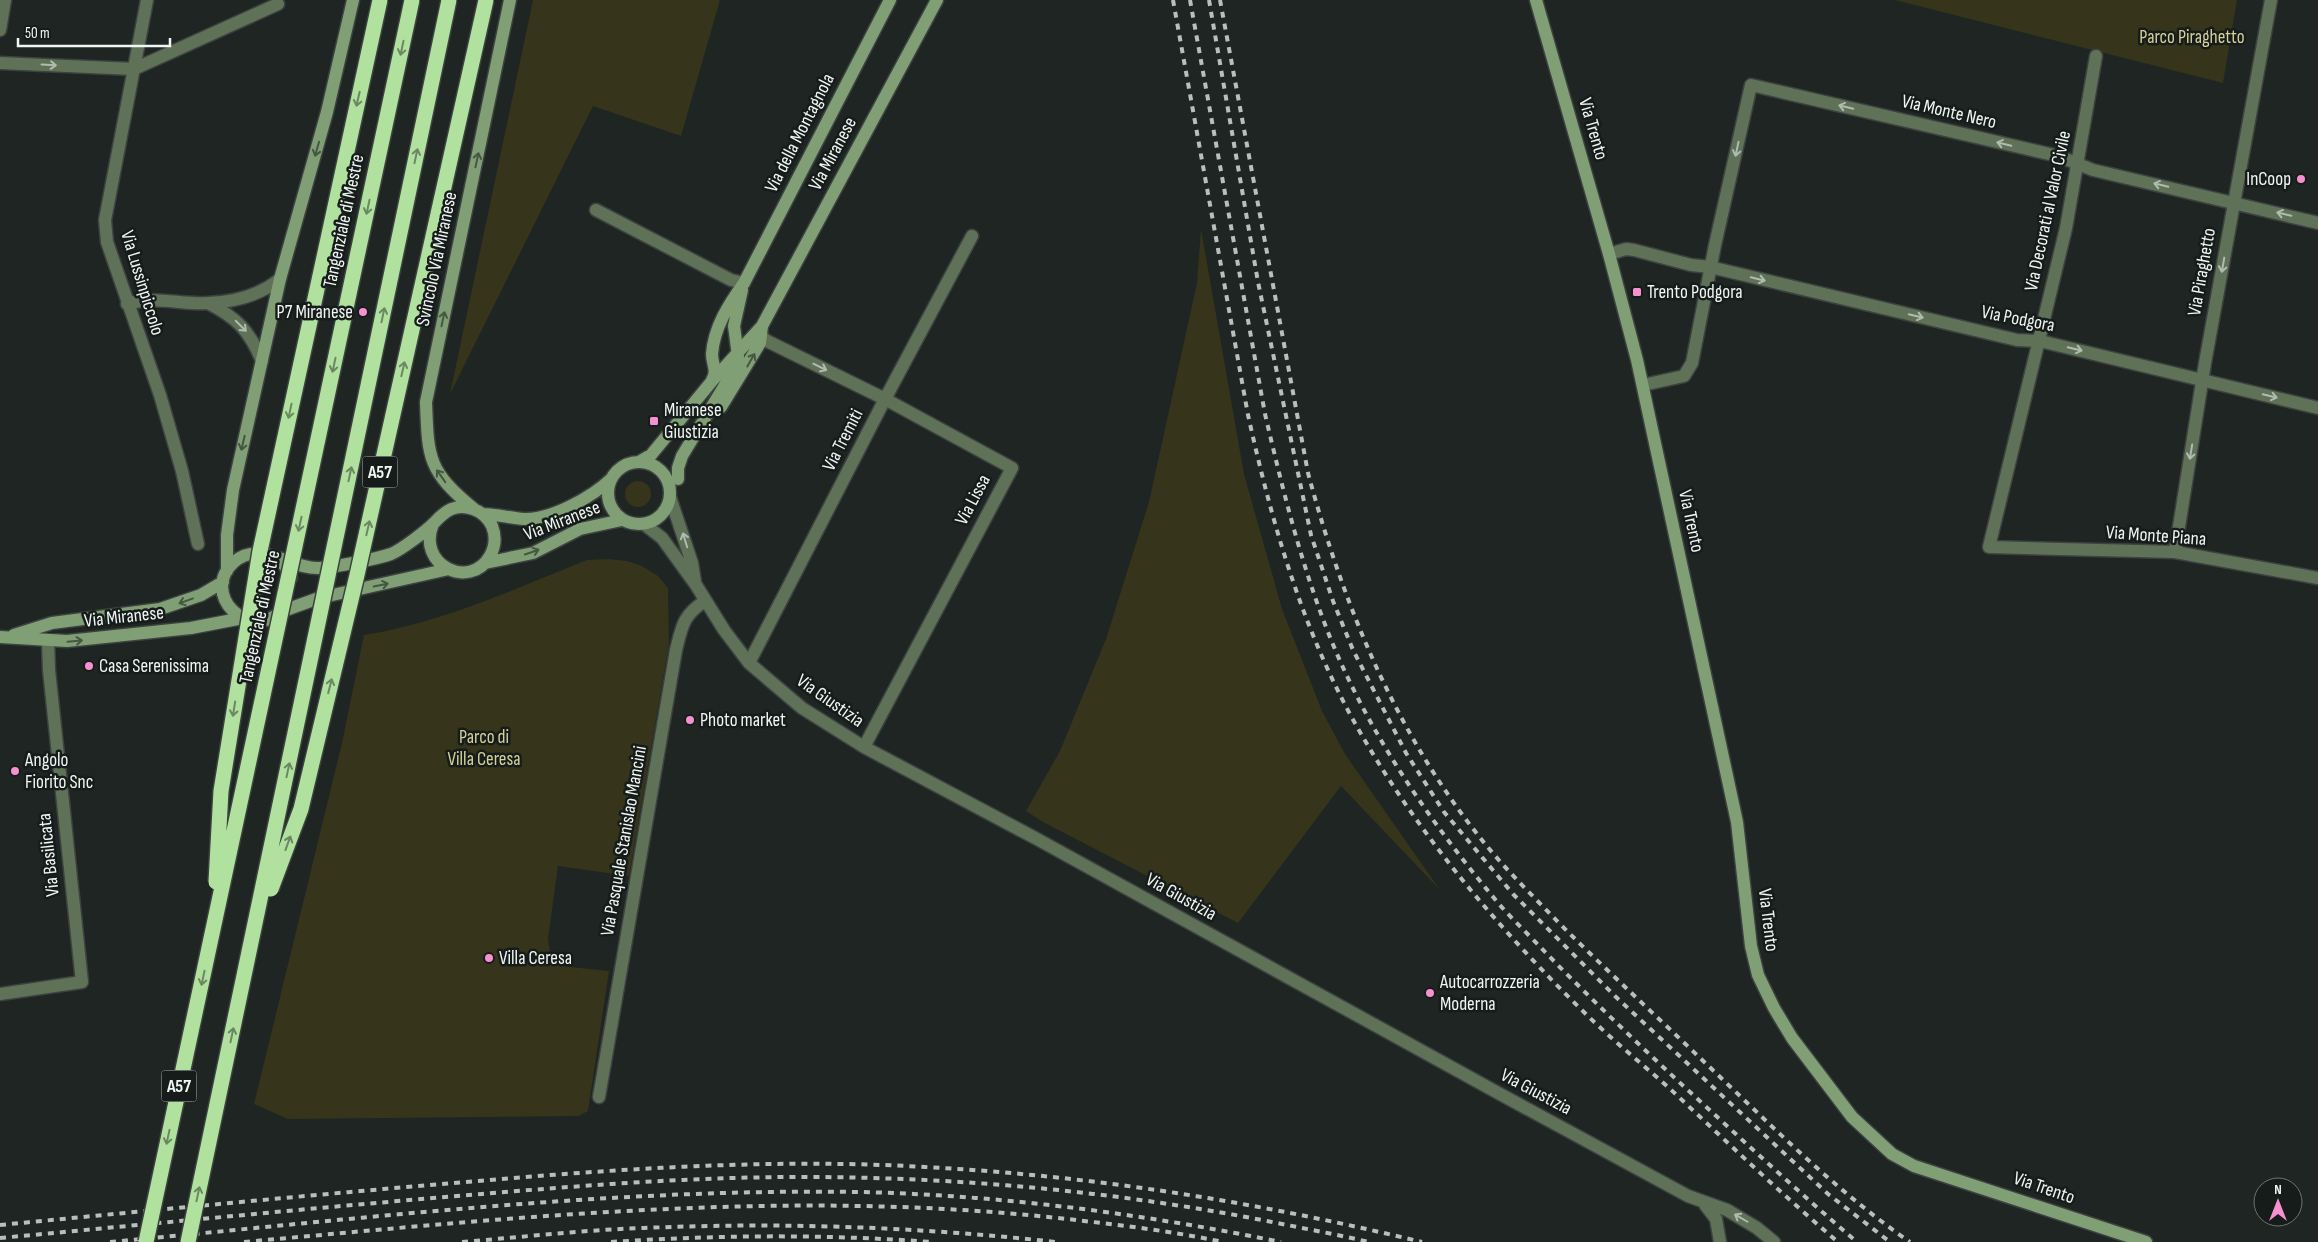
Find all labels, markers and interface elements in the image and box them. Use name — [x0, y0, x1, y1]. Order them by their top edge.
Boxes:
scale bar — [18, 15, 170, 47]
text: 50 m — [25, 24, 50, 43]
park label: Parco Piraghetto — [2139, 26, 2245, 49]
one-way arrow — [397, 39, 406, 55]
one-way arrow — [40, 61, 56, 70]
street label: Via della Montagnola — [760, 70, 840, 196]
one-way arrow — [353, 90, 362, 106]
street label: Via Monte Nero — [1899, 90, 1999, 134]
street label: Via Trento — [1573, 95, 1613, 163]
one-way arrow — [1838, 102, 1854, 111]
street label: Via Miranese — [804, 113, 862, 195]
street label: Via Decorati al Valor Civile — [2020, 129, 2076, 293]
one-way arrow — [1997, 139, 2013, 148]
one-way arrow — [1732, 140, 1741, 156]
one-way arrow — [312, 141, 321, 157]
one-way arrow — [412, 148, 421, 164]
street label: Tangenziale di Mestre — [319, 152, 369, 290]
one-way arrow — [473, 152, 482, 168]
place label: InCoop — [2246, 168, 2291, 191]
marker: InCoop — [2295, 173, 2307, 185]
one-way arrow — [2153, 180, 2169, 189]
street label: Svincolo Via Miranese — [412, 190, 462, 328]
one-way arrow — [363, 198, 372, 214]
one-way arrow — [2277, 209, 2293, 219]
street label: Via Piraghetto — [2183, 226, 2221, 318]
street label: Via Lussinpiccolo — [115, 228, 169, 338]
one-way arrow — [2217, 257, 2227, 273]
one-way arrow — [1749, 275, 1765, 284]
place label: Trento Podgora — [1647, 281, 1743, 304]
marker: Trento Podgora — [1631, 286, 1643, 298]
place label: P7 Miranese — [277, 301, 353, 324]
street label: Via Podgora — [1979, 301, 2057, 337]
marker: P7 Miranese — [357, 306, 369, 318]
one-way arrow — [379, 307, 388, 323]
one-way arrow — [439, 311, 448, 327]
one-way arrow — [1907, 312, 1923, 321]
one-way arrow — [235, 320, 247, 332]
one-way arrow — [2066, 345, 2082, 354]
one-way arrow — [746, 354, 756, 368]
one-way arrow — [329, 357, 338, 373]
one-way arrow — [399, 362, 408, 378]
one-way arrow — [812, 362, 827, 372]
one-way arrow — [2262, 392, 2278, 401]
place label: Miranese Giustizia — [664, 399, 722, 444]
one-way arrow — [285, 403, 294, 419]
street label: Via Tremiti — [818, 405, 868, 475]
marker: Miranese Giustizia — [648, 415, 660, 427]
one-way arrow — [238, 434, 247, 450]
one-way arrow — [2186, 443, 2196, 459]
road number: A57 — [362, 457, 398, 488]
one-way arrow — [345, 466, 355, 482]
one-way arrow — [436, 470, 446, 484]
street label: Via Lissa — [950, 471, 996, 529]
street label: Via Trento — [1673, 488, 1709, 554]
street label: Via Miranese — [521, 496, 603, 546]
one-way arrow — [295, 516, 304, 532]
one-way arrow — [364, 520, 373, 536]
street label: Via Monte Piana — [2105, 521, 2207, 551]
one-way arrow — [679, 533, 689, 549]
one-way arrow — [524, 547, 540, 557]
street label: Tangenziale di Mestre — [235, 548, 285, 686]
one-way arrow — [372, 580, 388, 589]
one-way arrow — [179, 596, 194, 606]
street label: Via Miranese — [83, 601, 165, 633]
one-way arrow — [67, 636, 83, 645]
place label: Casa Serenissima — [99, 655, 209, 678]
marker: Casa Serenissima — [83, 660, 95, 672]
street label: Via Giustizia — [792, 669, 868, 733]
one-way arrow — [326, 679, 335, 695]
one-way arrow — [229, 700, 239, 716]
place label: Photo market — [700, 709, 786, 732]
marker: Photo market — [684, 714, 696, 726]
park label: Parco di Villa Ceresa — [447, 726, 521, 771]
street label: Via Pasquale Stanislao Mancini — [596, 744, 652, 938]
place label: Angolo Fiorito Snc — [24, 749, 93, 794]
one-way arrow — [284, 763, 293, 779]
marker: Angolo Fiorito Snc — [9, 765, 21, 777]
street label: Via Basilicata — [33, 812, 65, 898]
one-way arrow — [284, 836, 293, 851]
street label: Via Giustizia — [1142, 868, 1220, 926]
street label: Via Trento — [1753, 887, 1783, 953]
place label: Villa Ceresa — [499, 947, 572, 970]
marker: Villa Ceresa — [483, 952, 495, 964]
one-way arrow — [197, 970, 207, 986]
place label: Autocarrozzeria Moderna — [1439, 971, 1540, 1016]
marker: Autocarrozzeria Moderna — [1424, 987, 1436, 999]
one-way arrow — [228, 1028, 237, 1044]
street label: Via Giustizia — [1496, 1064, 1576, 1120]
road number: A57 — [162, 1070, 196, 1102]
one-way arrow — [163, 1129, 172, 1145]
street label: Via Trento — [2010, 1167, 2078, 1209]
north arrow — [2253, 1177, 2303, 1227]
text: N — [2274, 1181, 2282, 1198]
one-way arrow — [194, 1187, 203, 1203]
one-way arrow — [1734, 1213, 1749, 1222]

